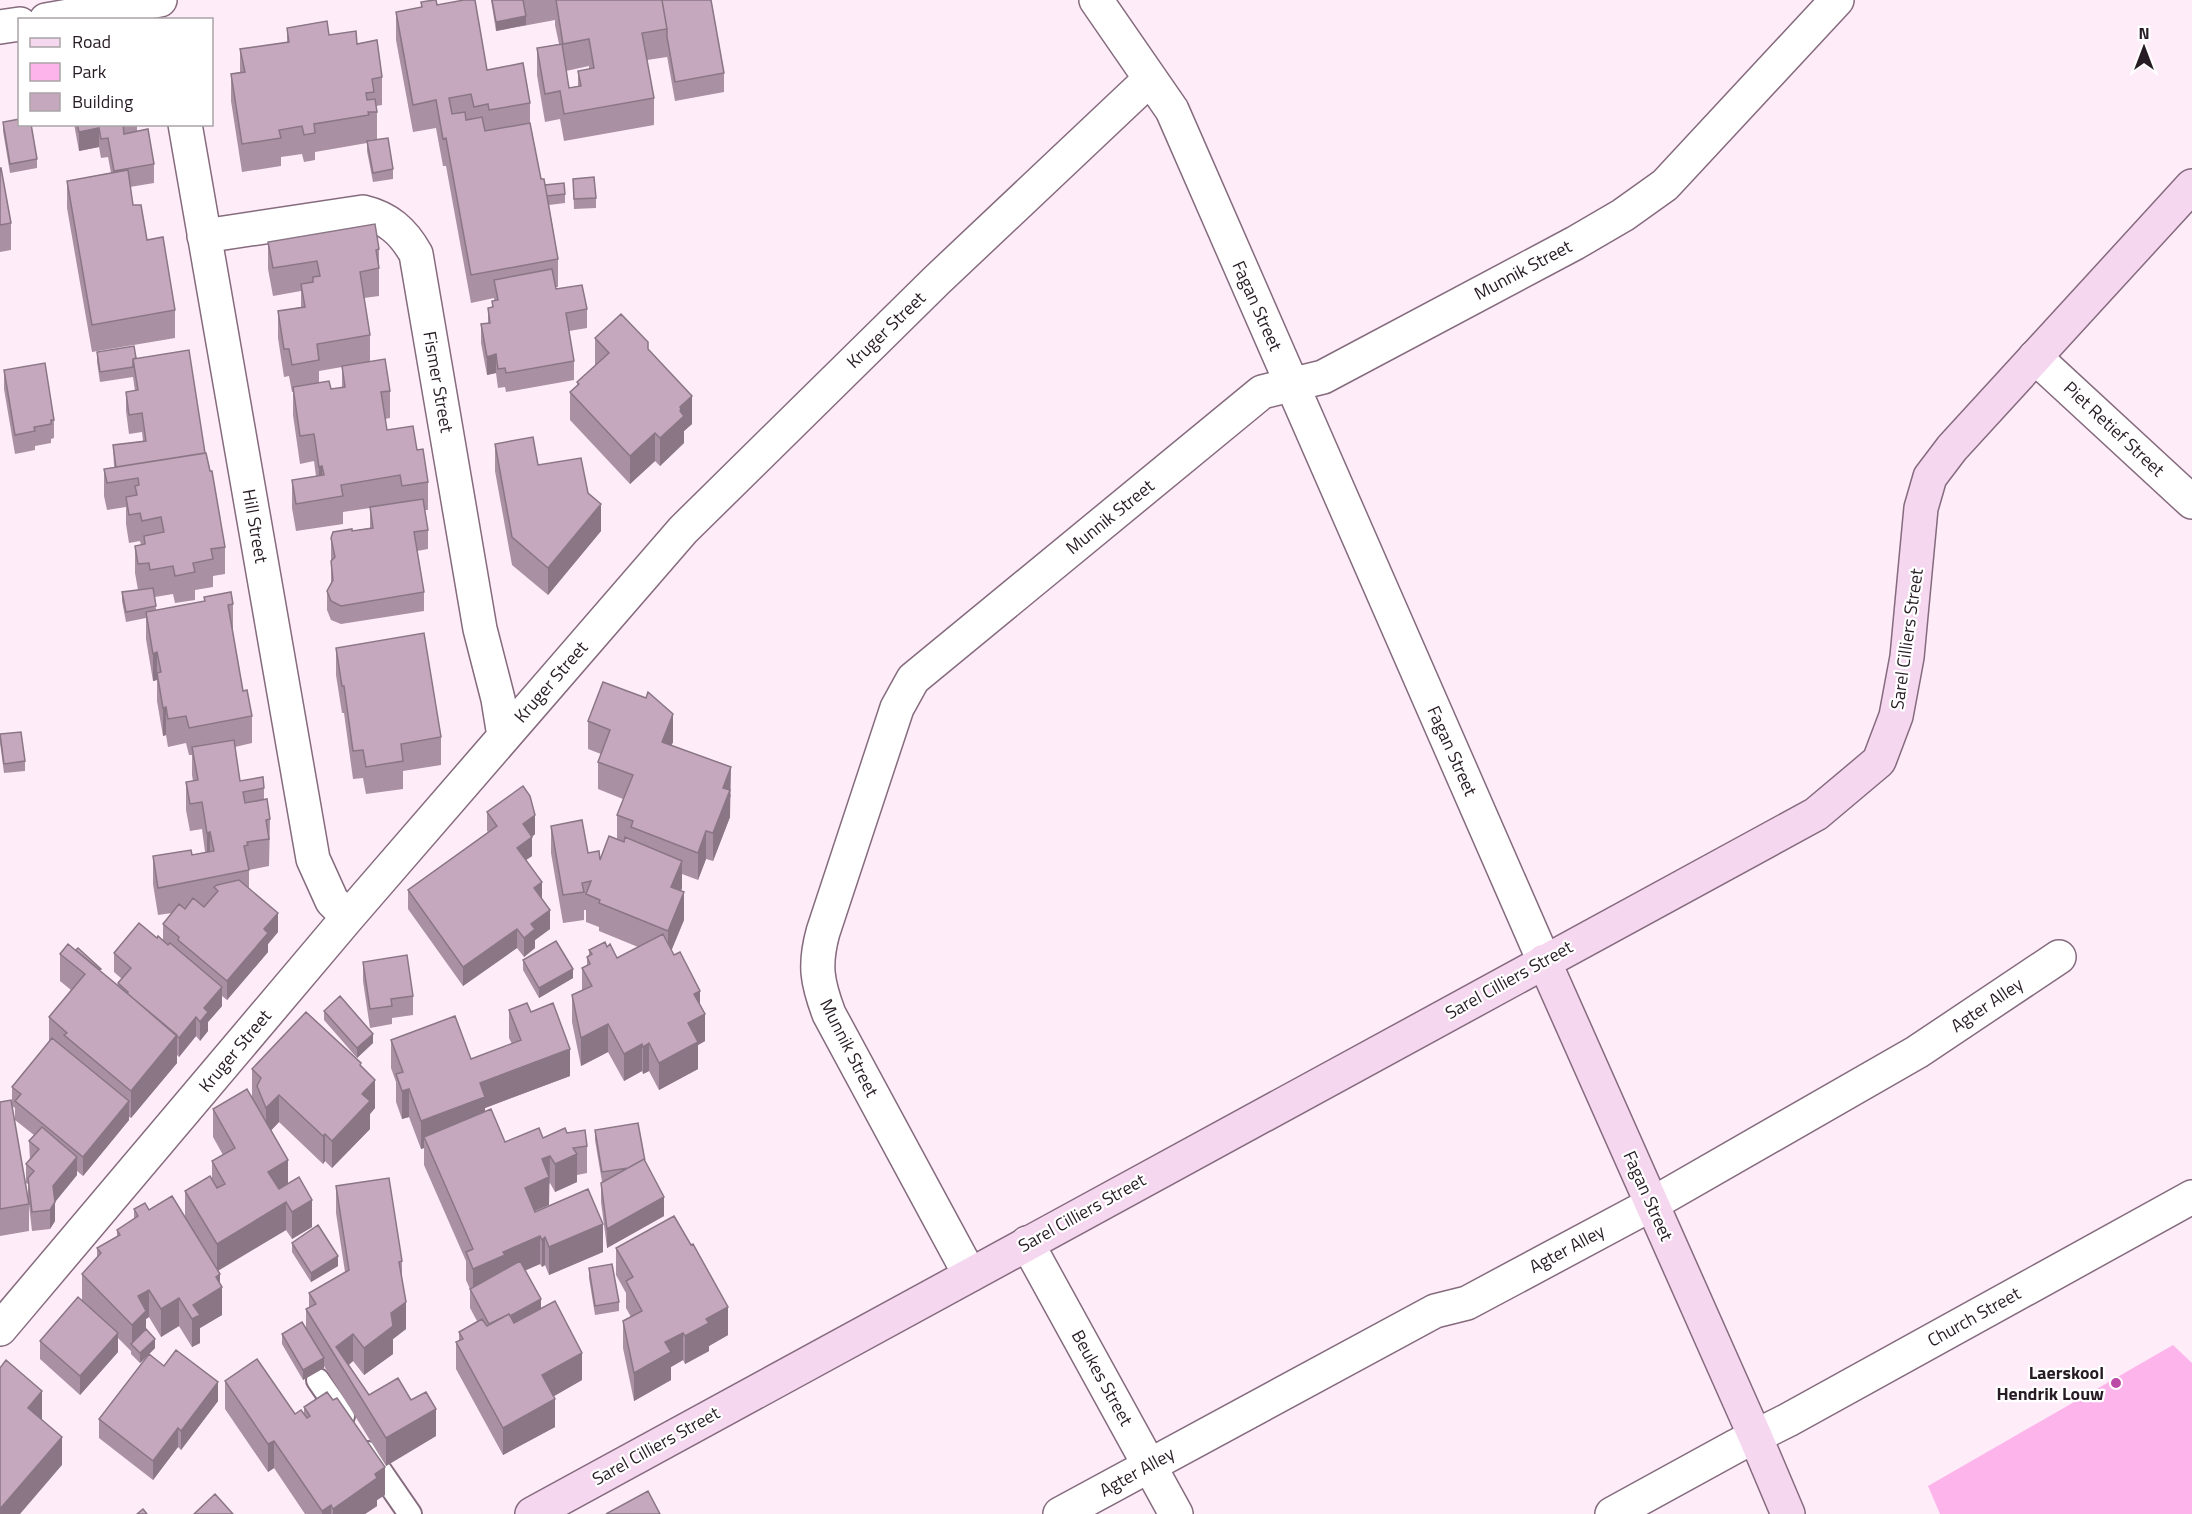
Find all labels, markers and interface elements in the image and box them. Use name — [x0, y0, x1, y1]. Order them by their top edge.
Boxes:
legend — [18, 18, 213, 126]
north arrow — [2114, 18, 2174, 78]
text: N — [2138, 21, 2150, 45]
text: Road — [72, 28, 111, 55]
text: Park — [72, 58, 107, 85]
text: Building — [72, 88, 133, 115]
street label: Munnik Street — [1469, 232, 1577, 307]
street label: Fagan Street — [1226, 256, 1290, 356]
street label: Kruger Street — [840, 284, 932, 374]
street label: Fismer Street — [416, 329, 461, 435]
street label: Piet Retief Street — [2058, 375, 2171, 483]
street label: Munnik Street — [1060, 472, 1160, 561]
street label: Hill Street — [236, 487, 275, 566]
street label: Sarel Cilliers Street — [1883, 566, 1930, 711]
street label: Kruger Street — [507, 634, 594, 729]
street label: Fagan Street — [1421, 701, 1485, 801]
street label: Sarel Cilliers Street — [1440, 933, 1578, 1026]
street label: Agter Alley — [1945, 970, 2029, 1039]
street label: Munnik Street — [813, 994, 886, 1102]
street label: Kruger Street — [192, 1003, 278, 1098]
street label: Fagan Street — [1617, 1146, 1681, 1246]
street label: Sarel Cilliers Street — [1013, 1166, 1151, 1259]
street label: Agter Alley — [1524, 1217, 1610, 1280]
street label: Church Street — [1922, 1279, 2026, 1353]
street label: Beukes Street — [1065, 1325, 1140, 1431]
place label: Laerskool Hendrik Louw — [1996, 1359, 2104, 1407]
marker: Laerskool Hendrik Louw — [2109, 1376, 2123, 1390]
street label: Sarel Cilliers Street — [587, 1399, 725, 1492]
street label: Agter Alley — [1094, 1440, 1179, 1503]

